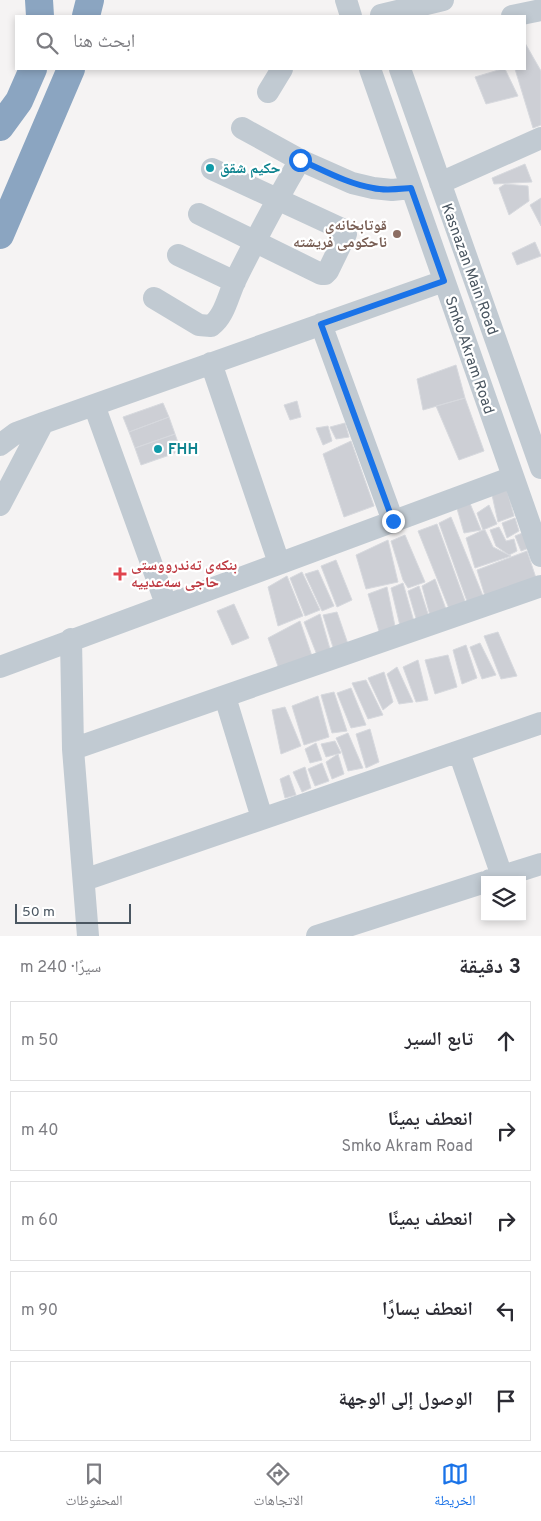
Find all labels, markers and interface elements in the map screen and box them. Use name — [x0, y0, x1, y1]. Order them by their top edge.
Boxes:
search box — [15, 15, 526, 70]
icon: search — [33, 29, 61, 57]
text: ابحث هنا — [73, 30, 135, 54]
route start — [289, 149, 312, 172]
place label: حكيم شقق — [220, 160, 281, 179]
marker: حكيم شقق — [204, 162, 216, 174]
street label: Kasnazan Main Road — [436, 201, 501, 338]
place label: قوتابخانەی ناحکومی فریشتە — [293, 217, 387, 253]
marker: قوتابخانەی ناحکومی فریشتە — [391, 228, 403, 240]
street label: Smko Akram Road — [440, 294, 498, 417]
place label: FHH — [168, 441, 198, 460]
marker: FHH — [152, 443, 164, 455]
route end — [382, 510, 405, 533]
place label: بنکەی تەندرووستی حاجی سەعدییە — [131, 557, 237, 593]
marker: بنکەی تەندرووستی حاجی سەعدییە — [113, 567, 127, 581]
map controls — [481, 876, 526, 921]
button: layers — [481, 876, 526, 921]
scale bar — [15, 901, 131, 924]
text: 50 m — [22, 904, 55, 921]
text: 3 دقيقة — [459, 954, 521, 981]
text: سيرًا · 240 m — [20, 958, 101, 978]
icon: ahead — [492, 1027, 520, 1055]
text: تابع السير — [405, 1028, 473, 1052]
text: 50 m — [21, 1031, 59, 1051]
text: انعطف يمينًا — [388, 1108, 473, 1132]
icon: right — [492, 1117, 520, 1145]
text: 40 m — [21, 1121, 59, 1141]
text: Smko Akram Road — [341, 1137, 473, 1157]
icon: right — [492, 1207, 520, 1235]
text: انعطف يمينًا — [388, 1208, 473, 1232]
text: 60 m — [21, 1211, 58, 1231]
icon: left — [492, 1297, 520, 1325]
text: انعطف يسارًا — [382, 1298, 473, 1322]
text: 90 m — [21, 1301, 58, 1321]
icon: arrive — [492, 1387, 520, 1415]
text: الوصول إلى الوجهة — [339, 1388, 473, 1412]
tab: المحفوظات — [66, 1460, 122, 1514]
tab: الاتجاهات — [254, 1460, 303, 1514]
tab: الخريطة — [434, 1460, 475, 1514]

